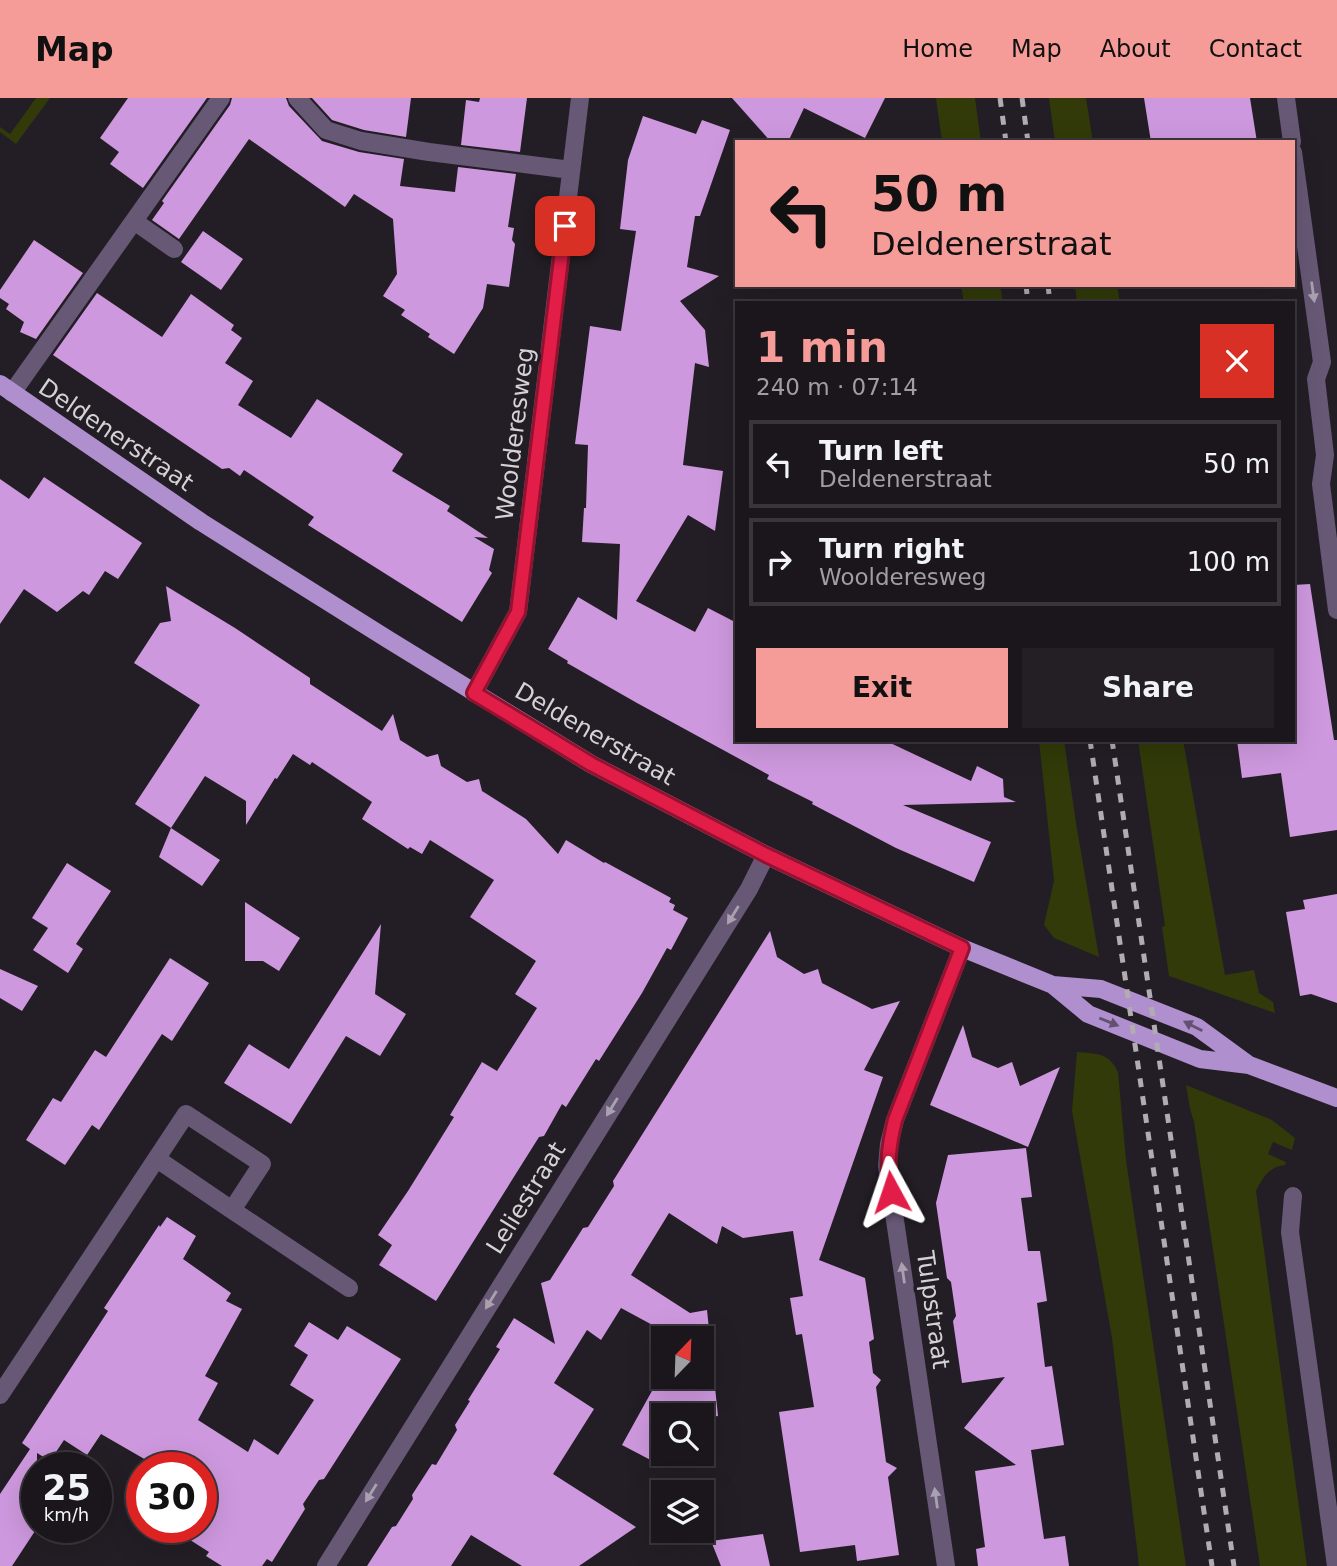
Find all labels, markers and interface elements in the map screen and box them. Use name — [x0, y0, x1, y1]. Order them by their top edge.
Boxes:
text: Map — [35, 30, 114, 69]
text: Home — [902, 35, 973, 63]
text: Map — [1011, 35, 1062, 63]
text: About — [1100, 35, 1171, 63]
text: Contact — [1209, 35, 1302, 63]
text: 50 m — [871, 166, 1007, 223]
icon: left — [756, 168, 847, 259]
pin — [535, 196, 595, 256]
icon: arrive — [546, 207, 584, 245]
text: Deldenerstraat — [871, 225, 1111, 263]
one-way arrow — [1307, 281, 1318, 303]
text: 1 min — [756, 323, 888, 372]
button: close — [1200, 324, 1274, 398]
street label: Woolderesweg — [490, 346, 540, 522]
street label: Deldenerstraat — [33, 373, 199, 497]
text: 240 m · 07:14 — [756, 374, 918, 400]
text: Turn left — [819, 436, 943, 466]
icon: left — [760, 445, 798, 483]
text: 50 m — [1203, 449, 1270, 479]
text: Deldenerstraat — [819, 466, 992, 492]
text: Turn right — [819, 534, 964, 564]
icon: right — [760, 543, 798, 581]
text: 100 m — [1187, 547, 1270, 577]
text: Woolderesweg — [819, 564, 986, 590]
button: Exit — [756, 648, 1008, 728]
button: Share — [1022, 648, 1274, 728]
street label: Deldenerstraat — [510, 677, 680, 791]
one-way arrow — [726, 905, 739, 924]
one-way arrow — [1099, 1017, 1120, 1028]
one-way arrow — [1183, 1021, 1203, 1032]
one-way arrow — [605, 1098, 618, 1117]
street label: Leliestraat — [481, 1137, 571, 1259]
position arrow — [854, 1155, 928, 1229]
street label: Tulpstraat — [911, 1248, 955, 1371]
one-way arrow — [897, 1262, 908, 1284]
one-way arrow — [485, 1291, 498, 1310]
north arrow — [651, 1326, 714, 1390]
map controls — [651, 1326, 714, 1543]
button: search — [651, 1403, 714, 1466]
speed limit sign: 30 — [126, 1452, 217, 1543]
text: 25 — [42, 1468, 91, 1508]
button: layers — [651, 1480, 714, 1543]
one-way arrow — [364, 1484, 377, 1503]
one-way arrow — [930, 1487, 941, 1509]
text: km/h — [44, 1504, 89, 1525]

